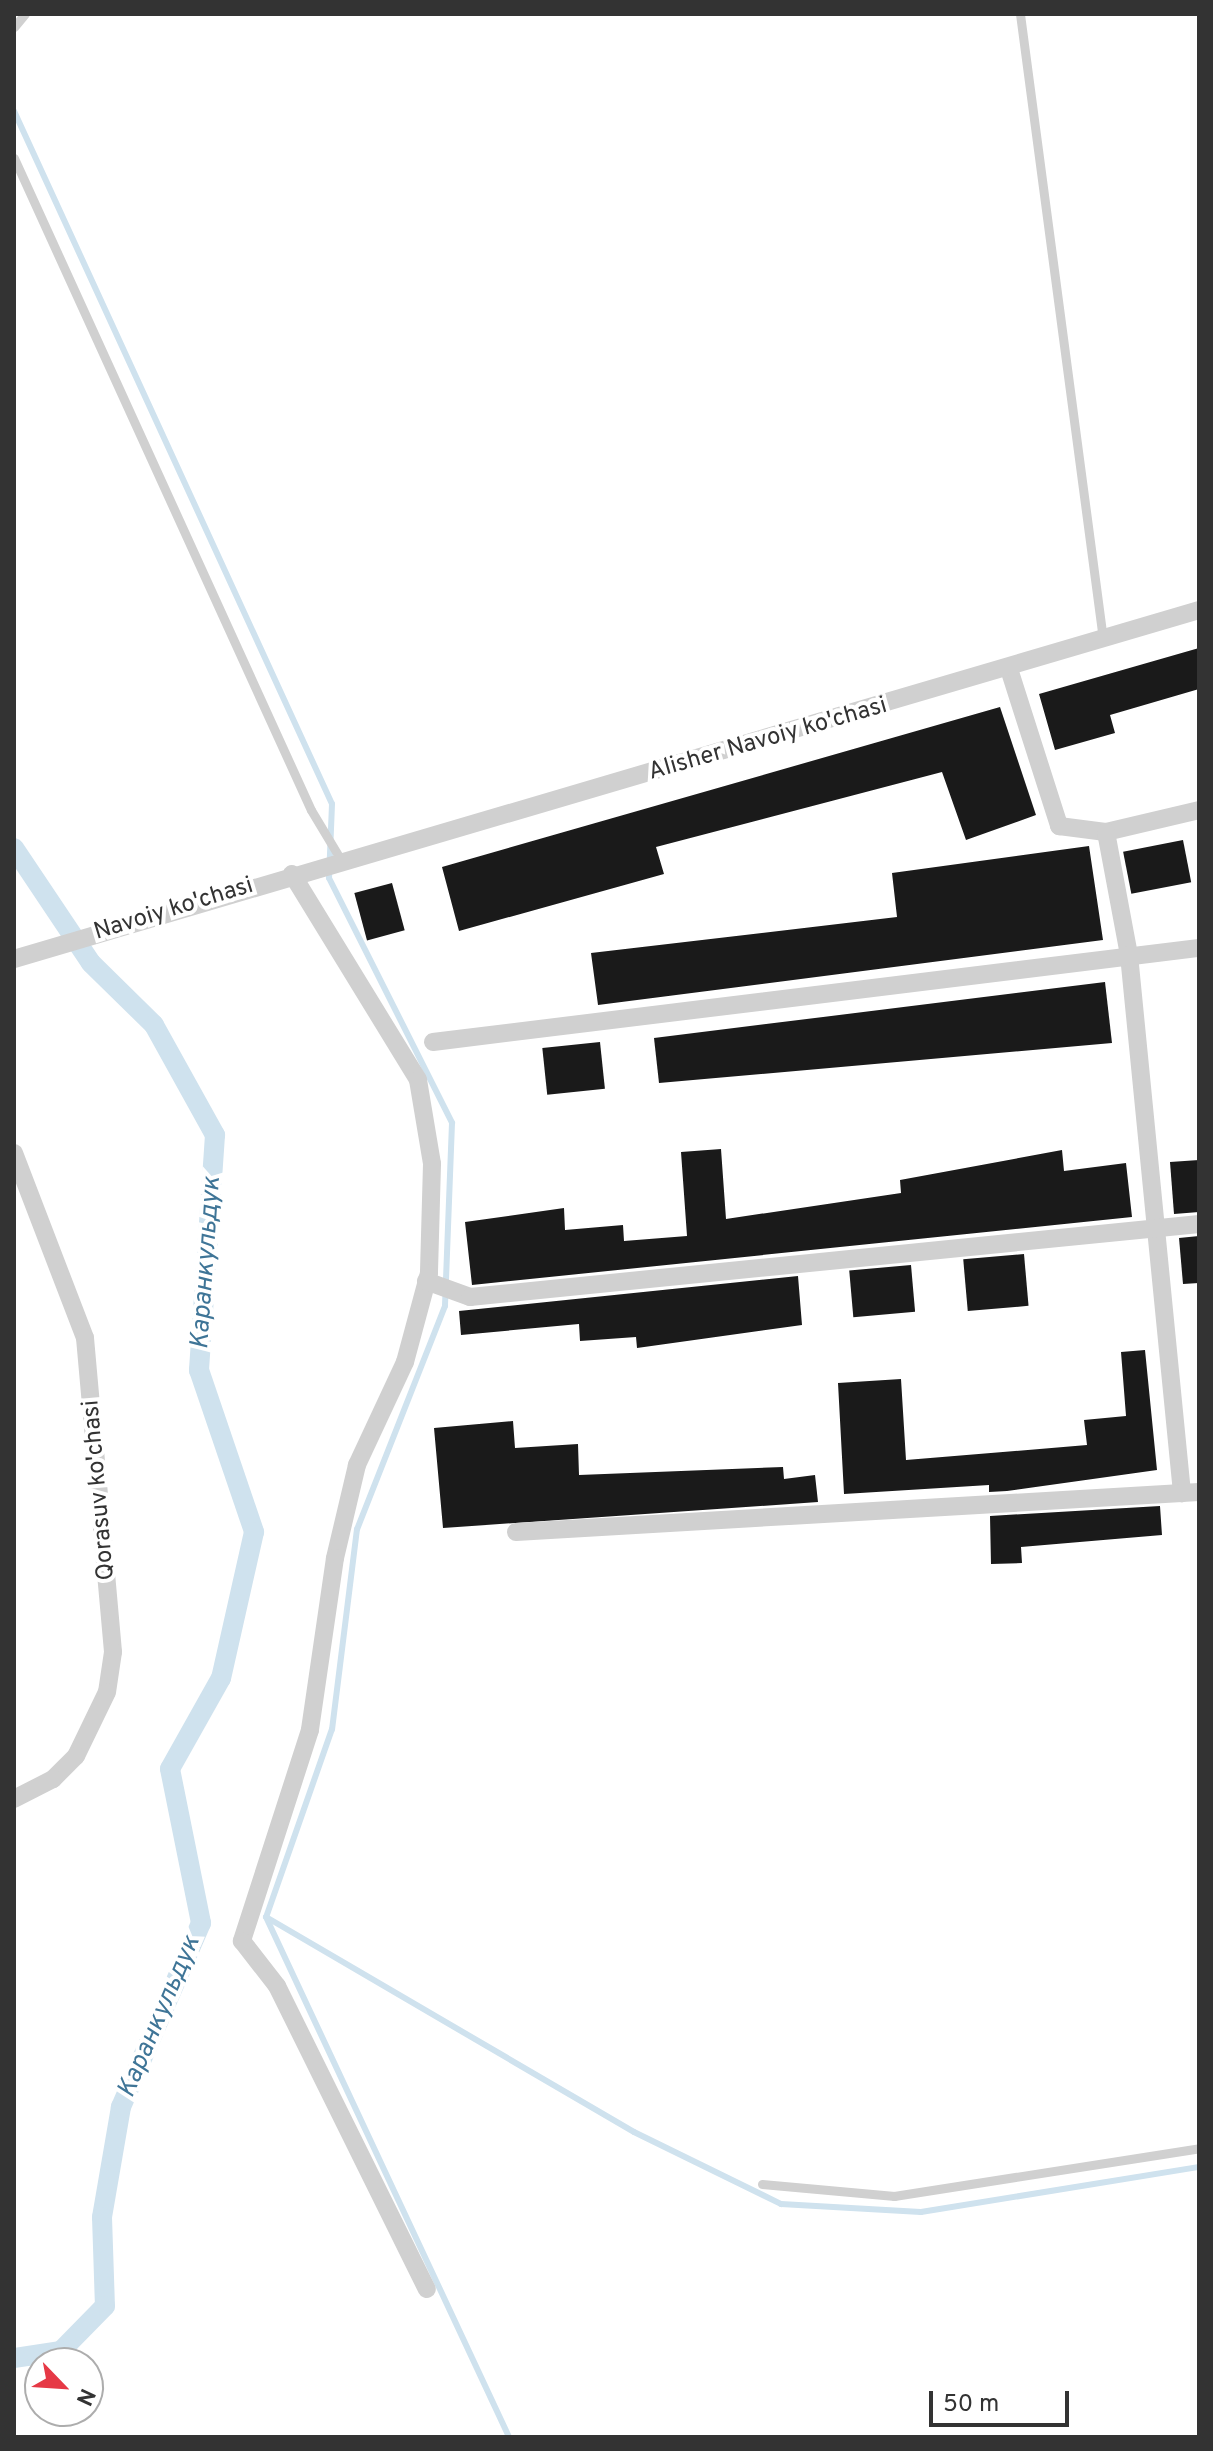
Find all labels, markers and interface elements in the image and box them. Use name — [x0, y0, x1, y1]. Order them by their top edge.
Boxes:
street label: Alisher Navoiy ko'chasi — [645, 692, 891, 788]
street label: Navoiy ko'chasi — [91, 872, 257, 948]
water label: Каранкульдук — [185, 1176, 229, 1350]
street label: Qorasuv ko'chasi — [78, 1399, 122, 1581]
water label: Каранкульдук — [112, 1931, 208, 2103]
north arrow — [24, 2347, 104, 2427]
scale bar — [933, 2375, 1073, 2425]
text: N — [69, 2384, 100, 2409]
text: 50 m — [943, 2390, 999, 2420]

